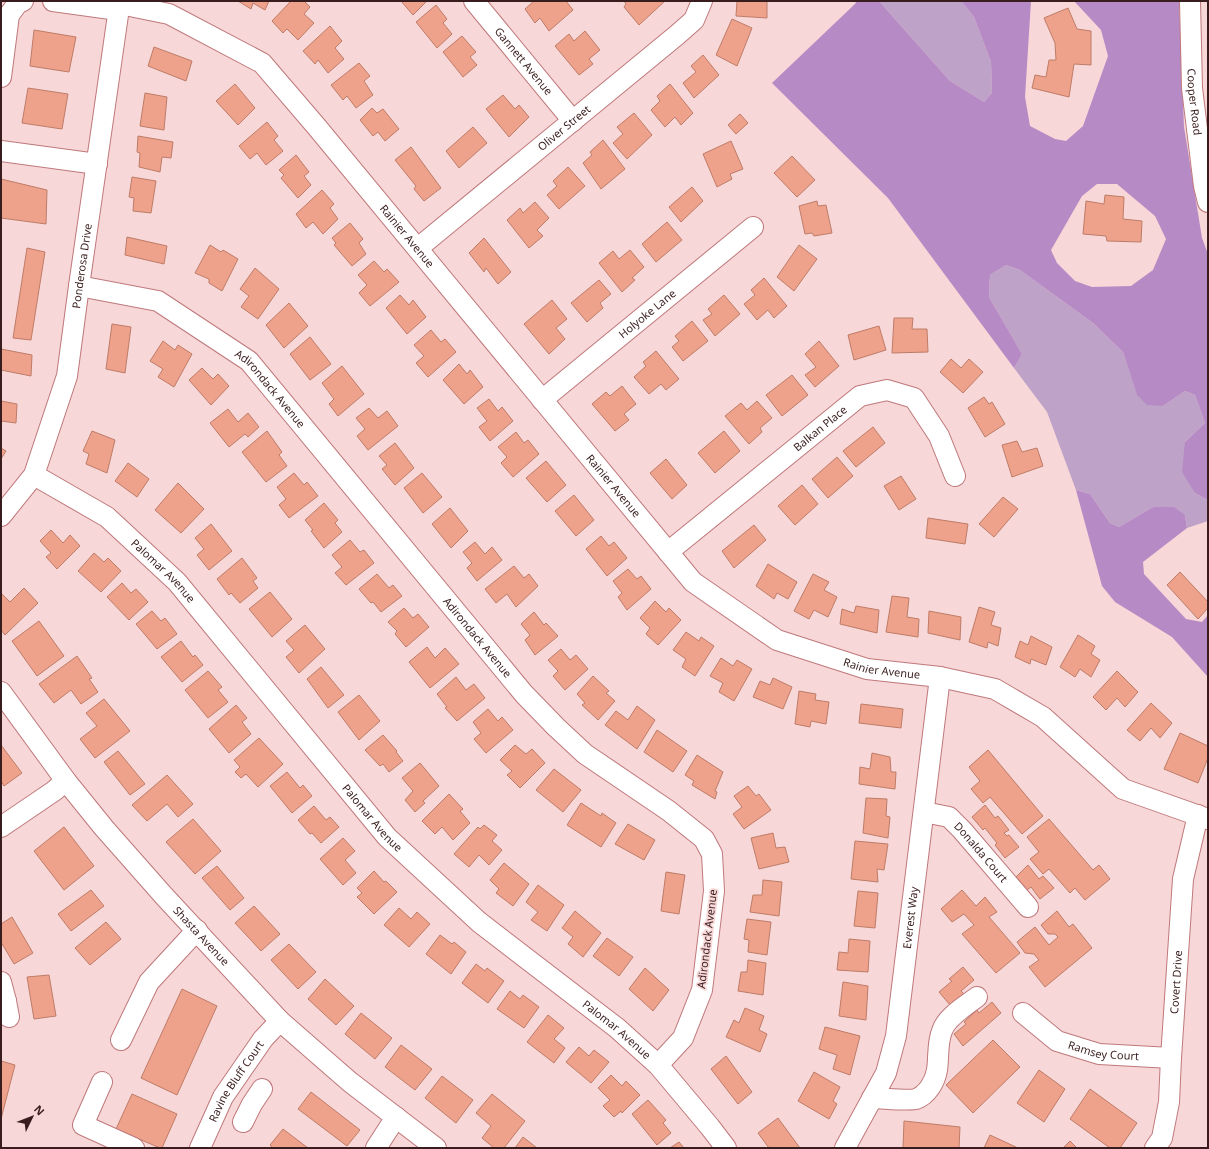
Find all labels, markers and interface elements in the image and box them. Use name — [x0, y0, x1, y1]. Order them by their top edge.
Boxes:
street label: Gannett Avenue — [492, 24, 556, 98]
street label: Cooper Road — [1185, 68, 1206, 136]
street label: Oliver Street — [534, 101, 593, 154]
street label: Rainier Avenue — [377, 201, 438, 271]
street label: Ponderosa Drive — [68, 222, 95, 309]
street label: Holyoke Lane — [615, 285, 679, 341]
street label: Adirondack Avenue — [232, 346, 309, 431]
street label: Balkan Place — [790, 402, 850, 454]
street label: Rainier Avenue — [583, 451, 644, 520]
street label: Palomar Avenue — [128, 535, 199, 606]
street label: Adirondack Avenue — [440, 594, 515, 681]
street label: Rainier Avenue — [842, 654, 921, 682]
street label: Palomar Avenue — [339, 781, 406, 855]
street label: Donalda Court — [951, 818, 1012, 885]
street label: Everest Way — [899, 885, 921, 950]
street label: Adirondack Avenue — [693, 888, 720, 989]
street label: Shasta Avenue — [170, 903, 233, 969]
street label: Covert Drive — [1166, 950, 1185, 1014]
street label: Palomar Avenue — [580, 996, 654, 1062]
street label: Ravine Bluff Court — [205, 1037, 267, 1124]
street label: Ramsey Court — [1066, 1037, 1139, 1063]
north arrow — [12, 1097, 52, 1137]
text: N — [31, 1101, 48, 1118]

